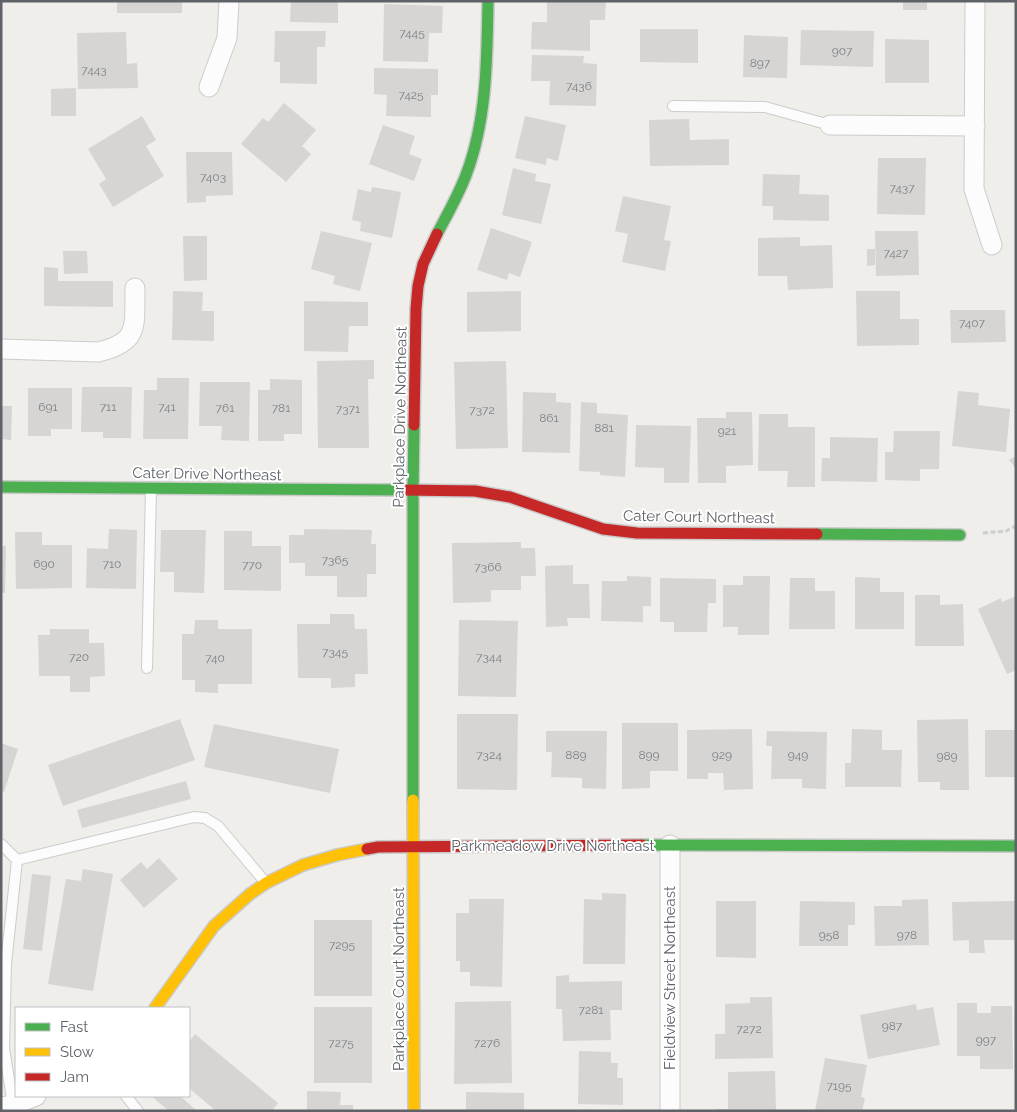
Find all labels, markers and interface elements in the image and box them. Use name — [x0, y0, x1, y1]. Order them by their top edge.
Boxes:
house number: 7445 — [399, 26, 425, 40]
house number: 907 — [832, 44, 853, 58]
house number: 897 — [750, 56, 771, 70]
house number: 7443 — [81, 63, 107, 77]
house number: 7436 — [566, 79, 592, 93]
house number: 7425 — [398, 88, 424, 102]
house number: 7403 — [200, 170, 226, 184]
house number: 7437 — [889, 181, 915, 195]
house number: 7427 — [883, 246, 909, 260]
house number: 7407 — [959, 316, 986, 330]
street label: Parkplace Drive Northeast — [389, 326, 411, 508]
house number: 691 — [38, 400, 58, 414]
house number: 711 — [100, 400, 116, 414]
house number: 741 — [158, 400, 176, 414]
house number: 761 — [216, 401, 234, 415]
house number: 781 — [272, 401, 290, 415]
house number: 7371 — [336, 402, 360, 416]
house number: 7372 — [469, 403, 495, 417]
house number: 861 — [539, 411, 559, 425]
house number: 881 — [594, 421, 614, 435]
house number: 921 — [718, 424, 736, 438]
street label: Cater Drive Northeast — [132, 464, 282, 484]
street label: Cater Court Northeast — [623, 507, 775, 527]
house number: 7365 — [322, 553, 349, 567]
house number: 690 — [33, 557, 55, 571]
house number: 710 — [103, 557, 121, 571]
house number: 770 — [242, 558, 262, 572]
house number: 7366 — [474, 560, 502, 574]
house number: 7345 — [322, 645, 348, 659]
house number: 720 — [69, 650, 89, 664]
house number: 7344 — [476, 650, 502, 664]
house number: 740 — [205, 651, 225, 665]
house number: 7324 — [476, 748, 502, 762]
house number: 889 — [565, 748, 587, 762]
house number: 899 — [638, 748, 660, 762]
house number: 929 — [712, 748, 732, 762]
house number: 949 — [788, 748, 808, 762]
house number: 989 — [936, 749, 958, 763]
street label: Parkmeadow Drive Northeast — [451, 837, 655, 855]
street label: Fieldview Street Northeast — [661, 886, 679, 1070]
street label: Parkplace Court Northeast — [390, 887, 408, 1071]
house number: 958 — [819, 928, 839, 942]
house number: 978 — [897, 928, 917, 942]
house number: 7295 — [329, 938, 356, 952]
house number: 7281 — [579, 1003, 603, 1017]
legend — [15, 1007, 190, 1097]
text: Fast — [60, 1018, 88, 1036]
house number: 987 — [882, 1019, 903, 1033]
house number: 7272 — [736, 1022, 762, 1036]
house number: 997 — [976, 1033, 997, 1047]
house number: 7275 — [328, 1036, 354, 1050]
house number: 7276 — [474, 1036, 500, 1050]
text: Slow — [60, 1043, 94, 1061]
text: Jam — [60, 1068, 89, 1086]
house number: 7195 — [826, 1079, 852, 1093]

